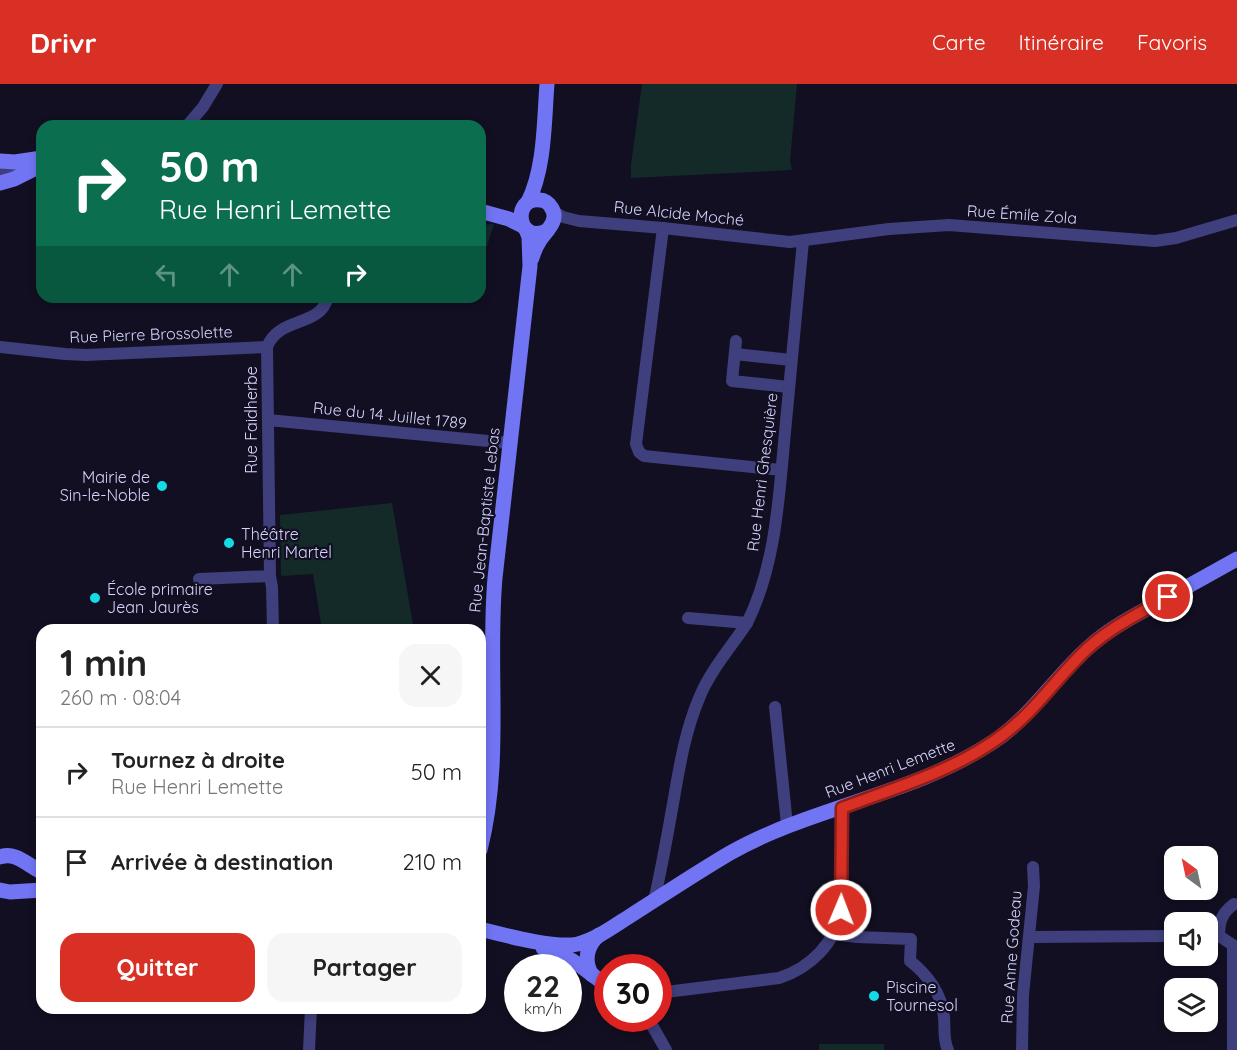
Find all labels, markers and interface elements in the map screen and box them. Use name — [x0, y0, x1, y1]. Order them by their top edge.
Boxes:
text: Drivr — [30, 25, 97, 60]
text: Carte — [932, 29, 986, 55]
text: Itinéraire — [1019, 29, 1104, 55]
text: Favoris — [1137, 29, 1207, 55]
text: 50 m — [159, 140, 259, 193]
icon: right — [60, 144, 138, 222]
text: Rue Henri Lemette — [159, 192, 392, 226]
street label: Rue Alcide Moché — [613, 196, 745, 230]
street label: Rue Émile Zola — [966, 200, 1078, 228]
icon: left — [150, 258, 183, 291]
icon: ahead — [213, 258, 246, 291]
icon: ahead — [276, 258, 309, 291]
icon: right — [339, 258, 372, 291]
street label: Rue Pierre Brossolette — [69, 321, 233, 347]
street label: Rue Faidherbe — [241, 366, 261, 474]
street label: Rue Henri Ghesquière — [742, 392, 782, 552]
street label: Rue du 14 Juillet 1789 — [312, 397, 468, 433]
street label: Rue Jean-Baptiste Lebas — [464, 427, 504, 613]
place label: Mairie de Sin-le-Noble — [60, 467, 150, 505]
marker: Mairie de Sin-le-Noble — [155, 479, 169, 493]
place label: Théâtre Henri Martel — [241, 524, 332, 562]
marker: Théâtre Henri Martel — [222, 536, 236, 550]
pin — [1142, 571, 1193, 622]
place label: École primaire Jean Jaurès — [107, 579, 213, 617]
icon: arrive — [1151, 580, 1184, 613]
marker: École primaire Jean Jaurès — [88, 591, 102, 605]
text: 1 min — [60, 640, 147, 685]
button: close — [399, 644, 462, 707]
text: 260 m · 08:04 — [60, 685, 181, 710]
street label: Rue Henri Lemette — [822, 734, 958, 802]
text: Tournez à droite — [111, 746, 285, 774]
icon: right — [60, 756, 93, 789]
text: 50 m — [411, 758, 462, 786]
text: Rue Henri Lemette — [111, 774, 283, 799]
icon: arrive — [60, 846, 93, 879]
north arrow — [1164, 846, 1218, 900]
map controls — [1164, 846, 1218, 1032]
text: Arrivée à destination — [111, 848, 333, 876]
text: 210 m — [403, 848, 462, 876]
position arrow — [809, 878, 873, 942]
street label: Rue Anne Godeau — [996, 890, 1026, 1024]
button: sound — [1164, 912, 1218, 966]
button: Quitter — [60, 933, 255, 1002]
button: Partager — [267, 933, 462, 1002]
speed limit sign: 30 — [594, 954, 672, 1032]
text: 22 — [526, 967, 560, 1005]
place label: Piscine Tournesol — [886, 977, 958, 1015]
button: layers — [1164, 978, 1218, 1032]
marker: Piscine Tournesol — [867, 989, 881, 1003]
text: km/h — [524, 999, 562, 1018]

